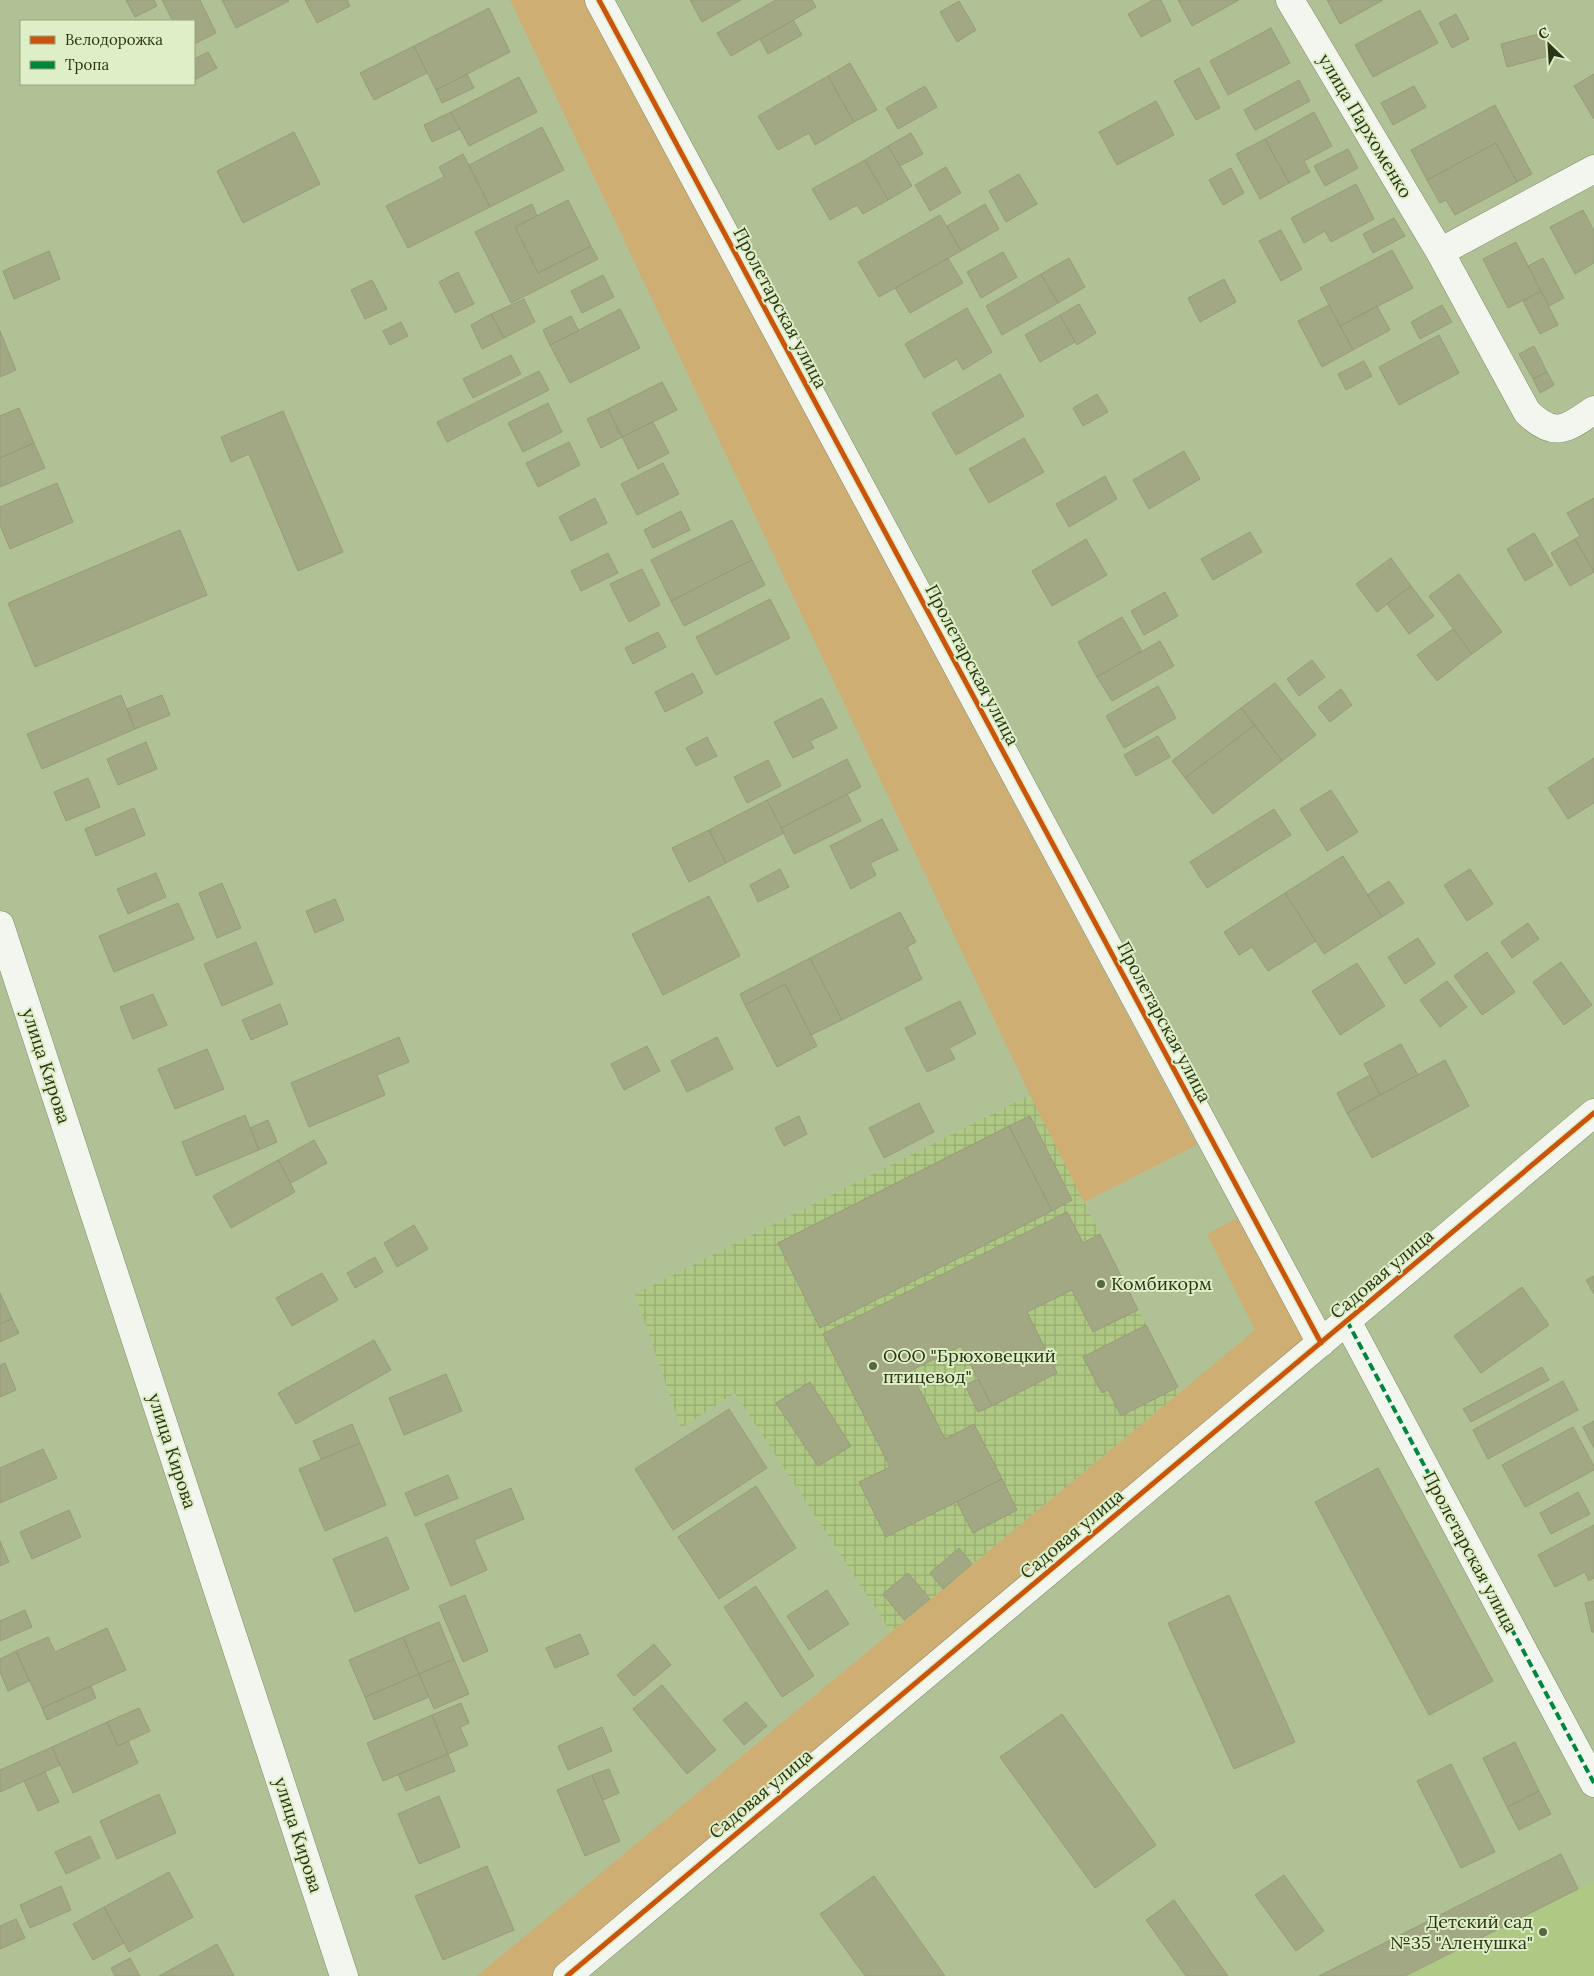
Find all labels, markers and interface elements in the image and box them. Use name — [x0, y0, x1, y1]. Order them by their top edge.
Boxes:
legend — [20, 20, 195, 85]
north arrow — [1524, 20, 1574, 70]
text: С — [1535, 23, 1552, 43]
text: Велодорожка — [65, 30, 163, 49]
street label: улица Пархоменко — [1313, 49, 1418, 202]
text: Тропа — [65, 55, 110, 74]
street label: Пролетарская улица — [728, 223, 833, 392]
street label: Пролетарская улица — [920, 580, 1025, 749]
street label: Пролетарская улица — [1112, 937, 1217, 1106]
street label: улица Кирова — [17, 1005, 76, 1126]
street label: Садовая улица — [1325, 1224, 1438, 1324]
place label: Комбикорм — [1111, 1272, 1212, 1295]
marker: Комбикорм — [1095, 1278, 1107, 1290]
place label: ООО "Брюховецкий птицевод" — [883, 1344, 1056, 1388]
marker: ООО "Брюховецкий птицевод" — [867, 1360, 879, 1372]
street label: улица Кирова — [143, 1390, 202, 1511]
street label: Пролетарская улица — [1418, 1467, 1523, 1636]
street label: Садовая улица — [1015, 1484, 1128, 1584]
street label: Садовая улица — [704, 1744, 817, 1844]
street label: улица Кирова — [269, 1774, 328, 1895]
place label: Детский сад №35 "Аленушка" — [1390, 1910, 1533, 1954]
marker: Детский сад №35 "Аленушка" — [1537, 1926, 1549, 1938]

